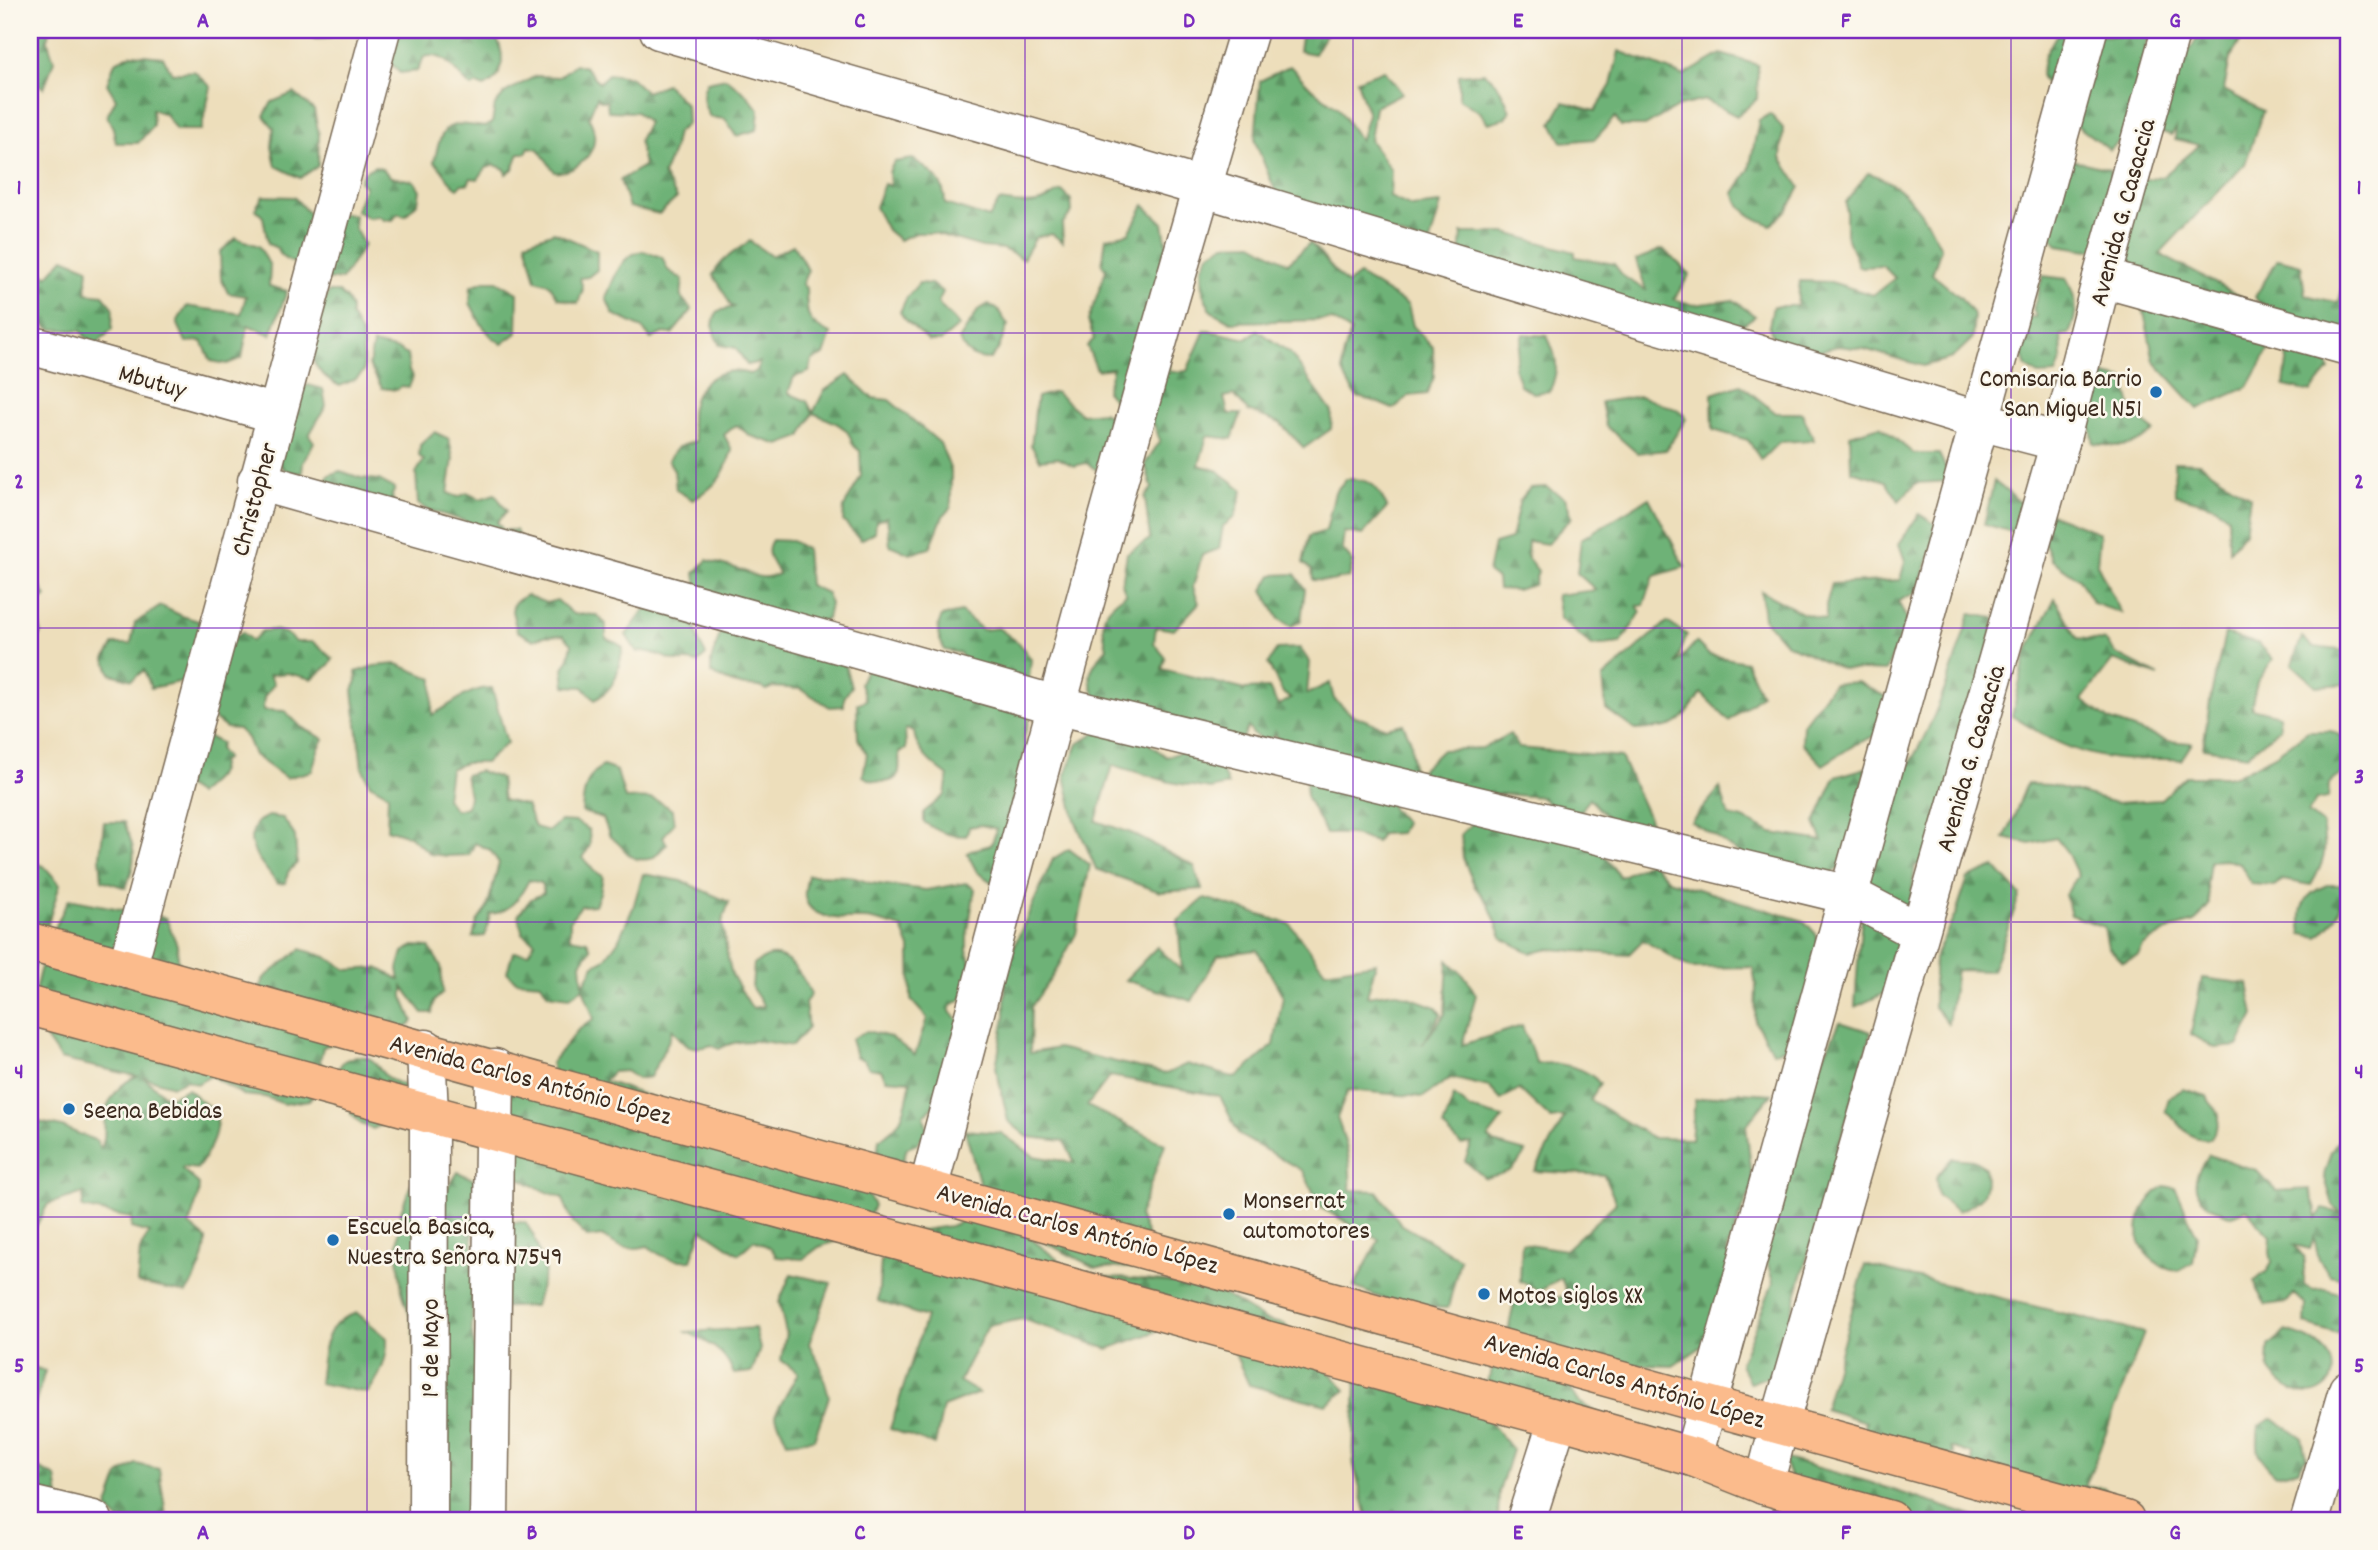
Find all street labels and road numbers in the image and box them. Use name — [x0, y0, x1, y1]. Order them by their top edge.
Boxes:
street label: Avenida G. Casaccia — [2082, 114, 2167, 311]
street label: Mbutuy — [114, 356, 191, 411]
street label: Christopher — [223, 439, 289, 561]
street label: Avenida G. Casaccia — [1928, 660, 2017, 857]
street label: Avenida Carlos António López — [385, 1026, 675, 1137]
street label: Avenida Carlos António López — [932, 1175, 1222, 1286]
street label: 1° de Mayo — [414, 1298, 451, 1398]
street label: Avenida Carlos António López — [1480, 1325, 1769, 1440]

